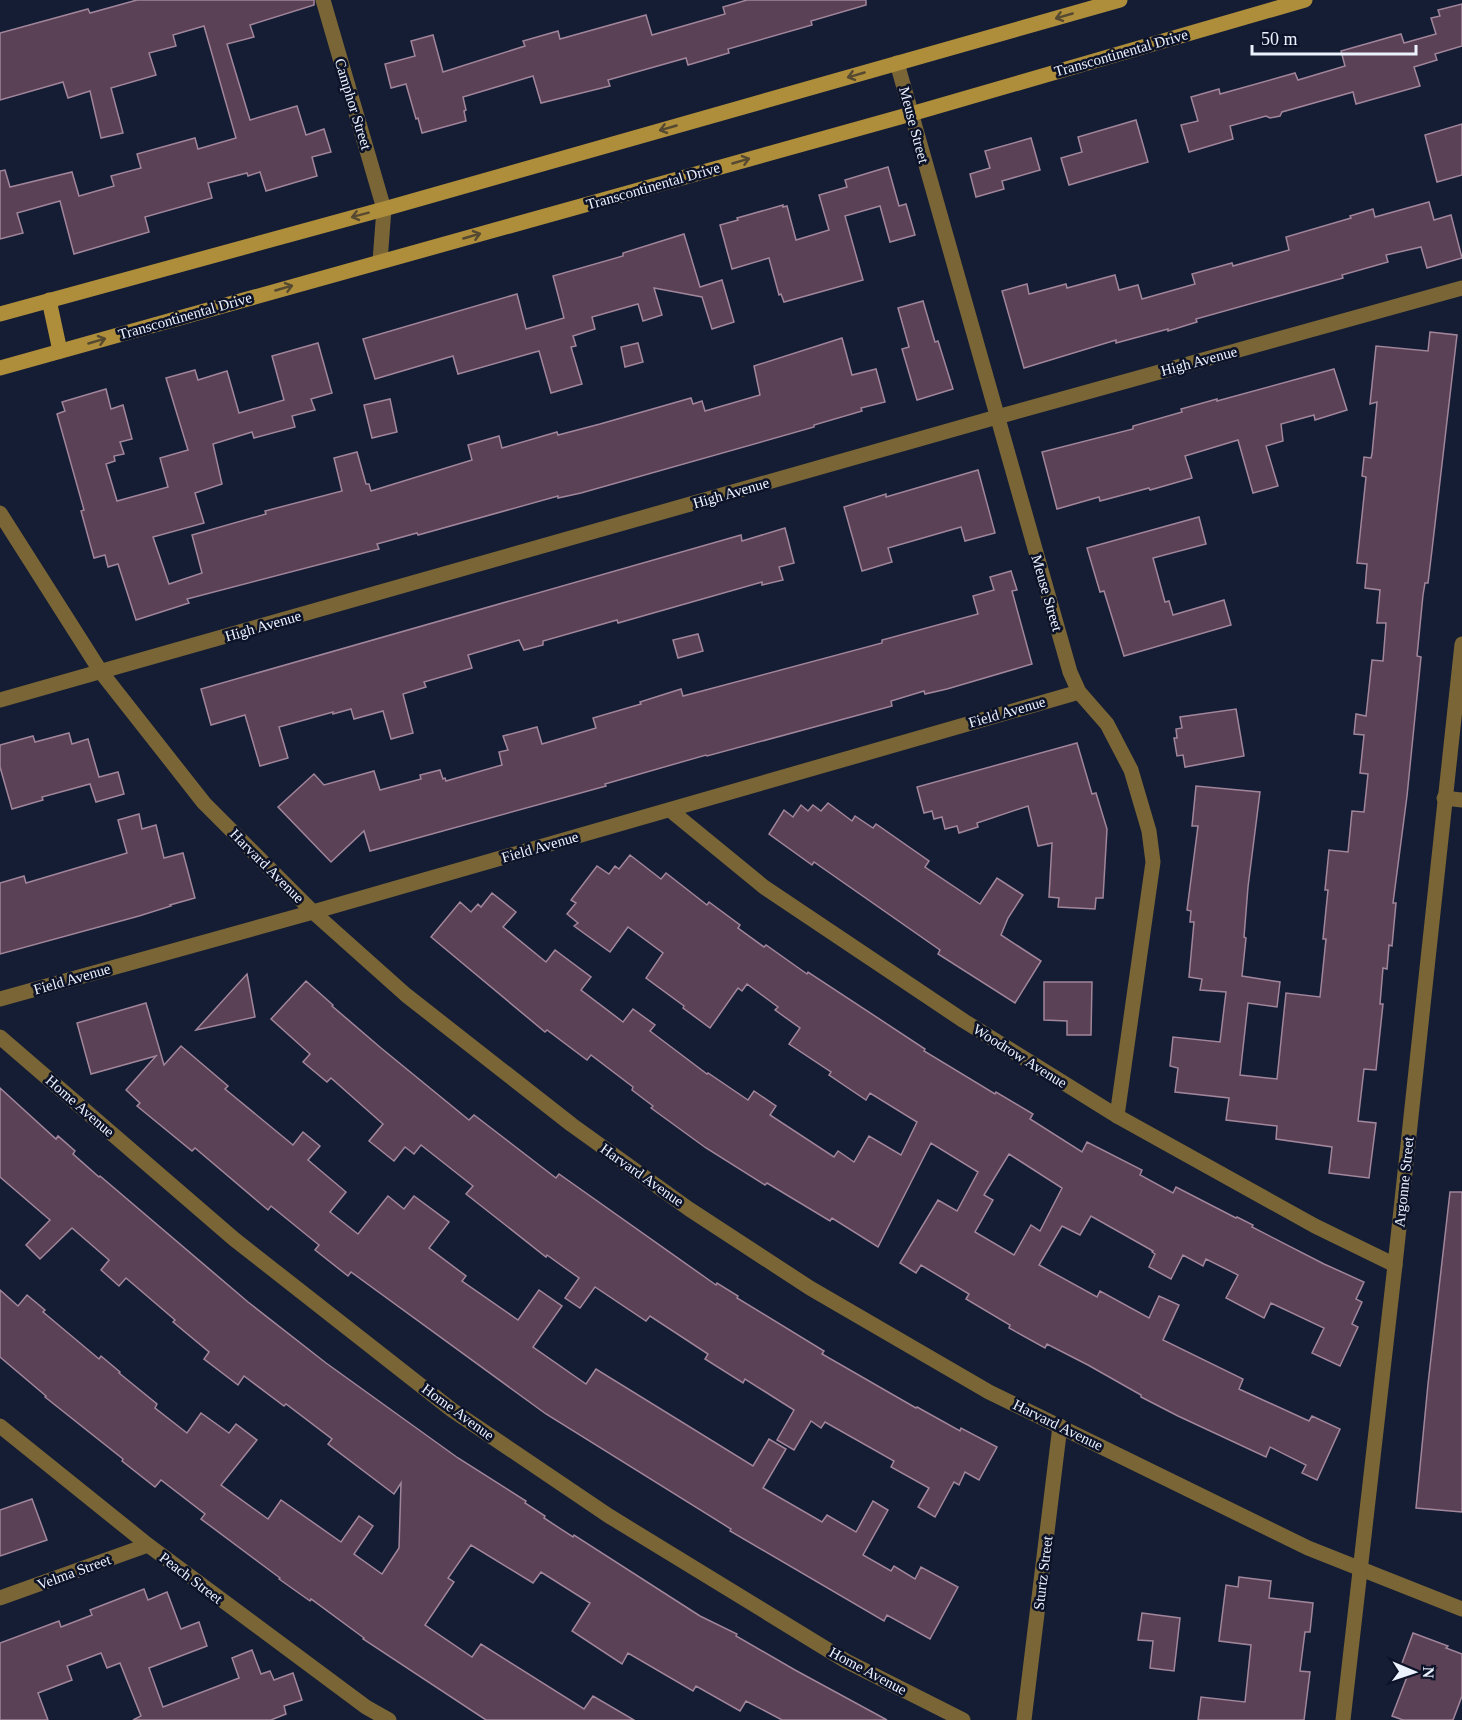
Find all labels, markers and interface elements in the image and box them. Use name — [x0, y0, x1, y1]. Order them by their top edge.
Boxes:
one-way arrow — [1055, 11, 1074, 22]
scale bar — [1252, 18, 1416, 56]
street label: Transcontinental Drive — [1052, 26, 1190, 80]
text: 50 m — [1261, 29, 1298, 49]
street label: Camphor Street — [332, 56, 375, 152]
one-way arrow — [847, 70, 866, 81]
street label: Meuse Street — [896, 85, 932, 166]
one-way arrow — [659, 123, 678, 134]
one-way arrow — [731, 155, 750, 166]
street label: Transcontinental Drive — [584, 159, 722, 213]
one-way arrow — [350, 210, 369, 222]
one-way arrow — [462, 230, 481, 241]
one-way arrow — [275, 282, 294, 294]
street label: Transcontinental Drive — [116, 289, 254, 343]
one-way arrow — [87, 335, 106, 346]
street label: High Avenue — [1159, 343, 1239, 379]
street label: High Avenue — [691, 474, 771, 512]
street label: Meuse Street — [1028, 553, 1066, 634]
street label: High Avenue — [223, 607, 303, 645]
street label: Field Avenue — [967, 693, 1048, 731]
street label: Harvard Avenue — [227, 826, 307, 906]
street label: Field Avenue — [500, 828, 581, 866]
street label: Field Avenue — [32, 960, 113, 998]
street label: Woodrow Avenue — [970, 1021, 1070, 1091]
street label: Home Avenue — [43, 1072, 118, 1140]
street label: Argonne Street — [1391, 1135, 1417, 1228]
street label: Harvard Avenue — [597, 1140, 687, 1210]
street label: Home Avenue — [419, 1381, 497, 1444]
street label: Harvard Avenue — [1011, 1396, 1106, 1454]
street label: Sturtz Street — [1031, 1534, 1056, 1611]
street label: Peach Street — [156, 1549, 226, 1607]
street label: Velma Street — [35, 1551, 114, 1593]
north arrow — [1384, 1642, 1444, 1702]
street label: Home Avenue — [827, 1644, 910, 1698]
text: N — [1420, 1666, 1437, 1679]

